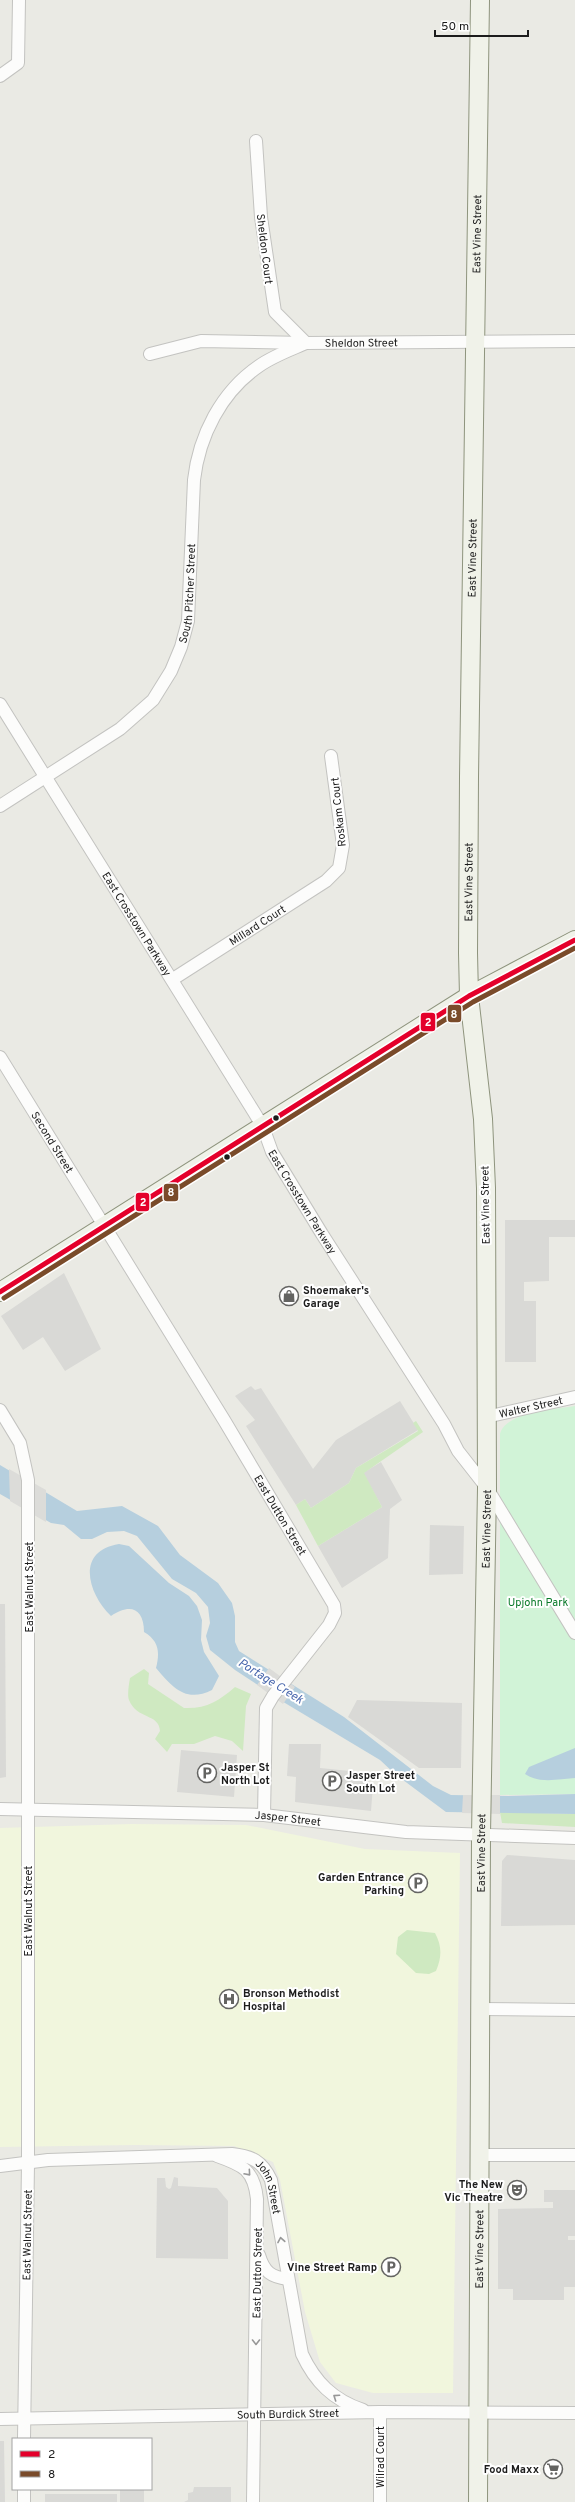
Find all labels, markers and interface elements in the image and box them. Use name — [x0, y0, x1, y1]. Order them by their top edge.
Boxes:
scale bar — [435, 12, 528, 38]
text: 50 m — [441, 19, 469, 35]
street label: East Vine Street — [470, 194, 485, 274]
street label: Sheldon Court — [253, 213, 275, 285]
street label: Sheldon Street — [325, 336, 398, 351]
street label: East Vine Street — [466, 518, 481, 598]
street label: South Pitcher Street — [176, 543, 199, 645]
street label: Roskam Court — [328, 776, 350, 847]
street label: East Vine Street — [462, 842, 477, 921]
street label: East Crosstown Parkway — [98, 870, 174, 979]
street label: Millard Court — [227, 903, 289, 949]
line badge: 8 — [447, 1004, 462, 1023]
text: 8 — [451, 1008, 458, 1022]
line badge: 2 — [420, 1012, 436, 1032]
text: 2 — [425, 1016, 431, 1030]
street label: Second Street — [27, 1109, 76, 1176]
unlabelled marker — [271, 1113, 281, 1123]
street label: East Crosstown Parkway — [264, 1147, 339, 1257]
unlabelled marker — [222, 1152, 232, 1162]
street label: East Vine Street — [478, 1165, 494, 1244]
line badge: 8 — [163, 1183, 179, 1202]
text: 8 — [168, 1186, 175, 1200]
line badge: 2 — [135, 1192, 150, 1212]
text: 2 — [140, 1196, 146, 1210]
place label: Shoemaker's Garage — [303, 1284, 369, 1311]
shop icon: Shoemaker's Garage — [278, 1285, 300, 1307]
street label: Walter Street — [498, 1394, 564, 1422]
street label: East Dutton Street — [250, 1473, 309, 1558]
street label: East Vine Street — [480, 1489, 495, 1569]
street label: East Walnut Street — [23, 1542, 37, 1632]
park label: Upjohn Park — [508, 1596, 568, 1610]
water label: Portage Creek — [235, 1655, 307, 1709]
place label: Jasper St North Lot — [221, 1761, 270, 1788]
parking icon: Jasper St North Lot — [196, 1762, 218, 1784]
place label: Jasper Street South Lot — [346, 1769, 415, 1796]
parking icon: Jasper Street South Lot — [321, 1770, 343, 1792]
street label: Jasper Street — [254, 1809, 322, 1830]
street label: East Vine Street — [475, 1813, 489, 1893]
street label: East Walnut Street — [22, 1866, 36, 1956]
place label: Garden Entrance Parking — [318, 1871, 404, 1898]
parking icon: Garden Entrance Parking — [407, 1872, 429, 1894]
place label: Bronson Methodist Hospital — [243, 1987, 339, 2014]
hospital icon: Bronson Methodist Hospital — [218, 1988, 240, 2010]
street label: John Street — [252, 2157, 283, 2215]
one-way arrow — [244, 2168, 251, 2176]
place label: The New Vic Theatre — [444, 2178, 503, 2205]
theatre icon: The New Vic Theatre — [506, 2179, 528, 2201]
street label: East Walnut Street — [20, 2189, 36, 2281]
street label: East Vine Street — [473, 2210, 487, 2288]
street label: East Dutton Street — [250, 2227, 266, 2319]
one-way arrow — [277, 2237, 286, 2243]
parking icon: Vine Street Ramp — [380, 2256, 402, 2278]
place label: Vine Street Ramp — [287, 2261, 377, 2275]
one-way arrow — [252, 2339, 260, 2345]
one-way arrow — [333, 2395, 340, 2402]
street label: South Burdick Street — [237, 2407, 339, 2423]
street label: Wilrad Court — [374, 2426, 388, 2488]
legend — [12, 2438, 152, 2490]
text: 2 — [48, 2447, 55, 2463]
supermarket icon: Food Maxx — [542, 2458, 564, 2480]
place label: Food Maxx — [484, 2463, 540, 2477]
text: 8 — [48, 2467, 55, 2483]

